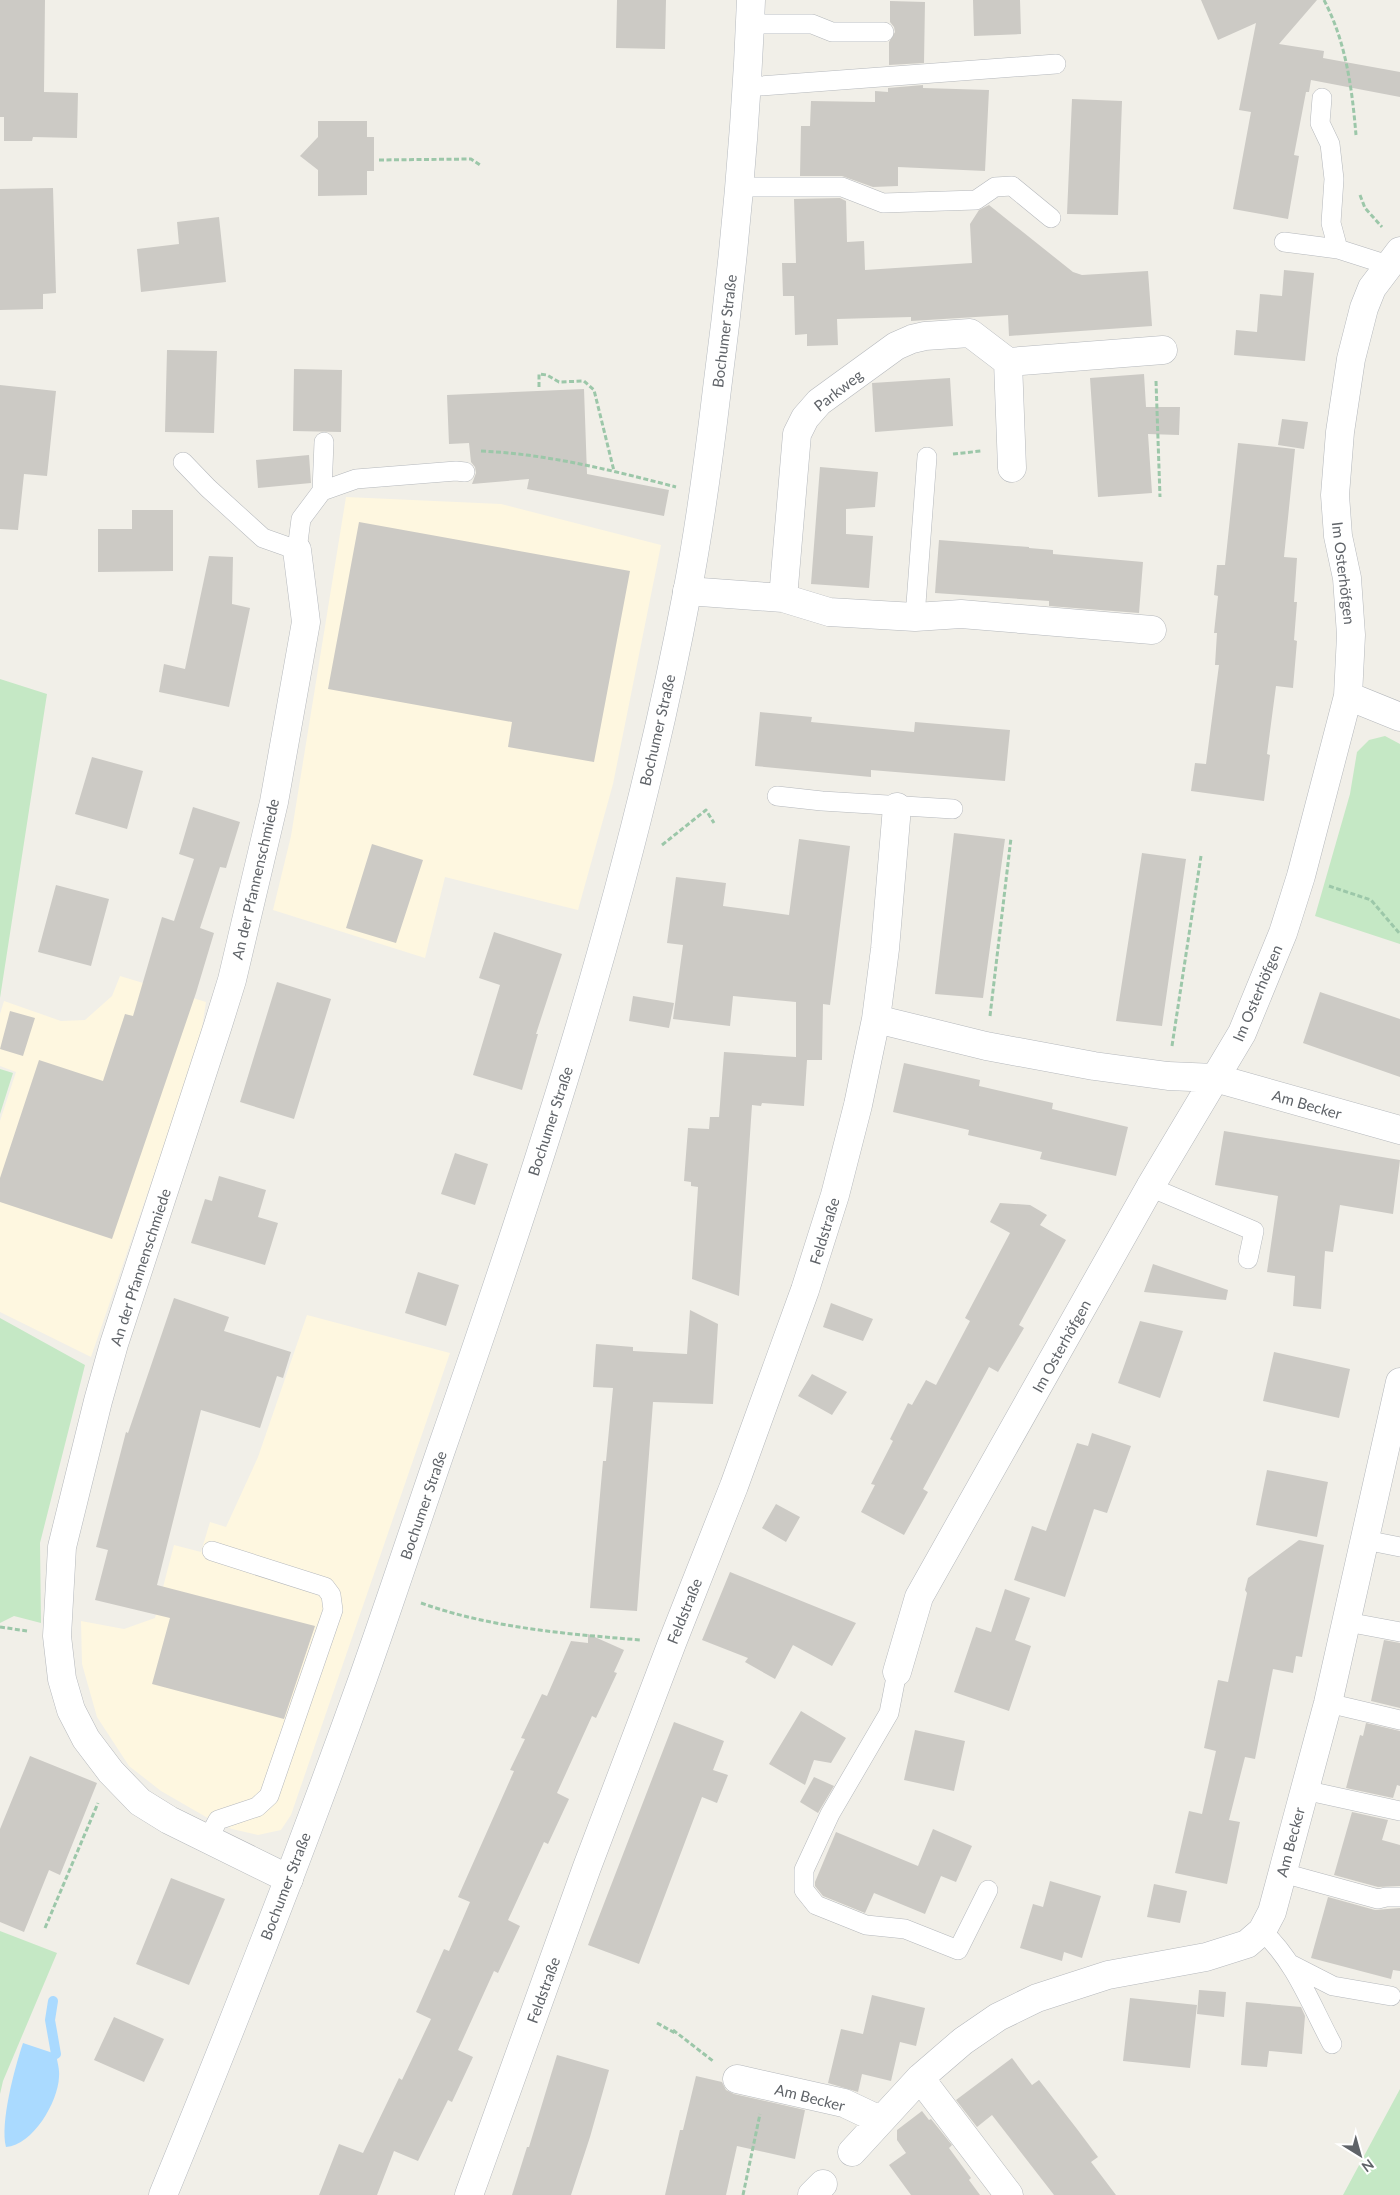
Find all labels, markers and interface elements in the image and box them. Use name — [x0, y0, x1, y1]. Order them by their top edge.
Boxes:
street label: Bochumer Straße — [708, 273, 740, 389]
street label: Parkweg — [810, 365, 866, 415]
street label: Im Osterhöfgen — [1329, 521, 1359, 625]
street label: Bochumer Straße — [635, 672, 679, 787]
street label: An der Pfannenschmiede — [228, 797, 282, 961]
street label: Im Osterhöfgen — [1229, 942, 1285, 1044]
street label: Bochumer Straße — [524, 1064, 576, 1178]
street label: Am Becker — [1270, 1085, 1344, 1123]
street label: An der Pfannenschmiede — [106, 1186, 174, 1348]
street label: Feldstraße — [805, 1195, 843, 1267]
street label: Im Osterhöfgen — [1028, 1296, 1094, 1396]
street label: Bochumer Straße — [396, 1448, 450, 1562]
street label: Feldstraße — [663, 1576, 705, 1646]
street label: Am Becker — [1272, 1805, 1308, 1879]
street label: Bochumer Straße — [256, 1830, 314, 1942]
street label: Feldstraße — [523, 1954, 563, 2025]
street label: Am Becker — [773, 2080, 847, 2115]
north arrow — [1335, 2130, 1385, 2180]
text: N — [1359, 2156, 1378, 2176]

